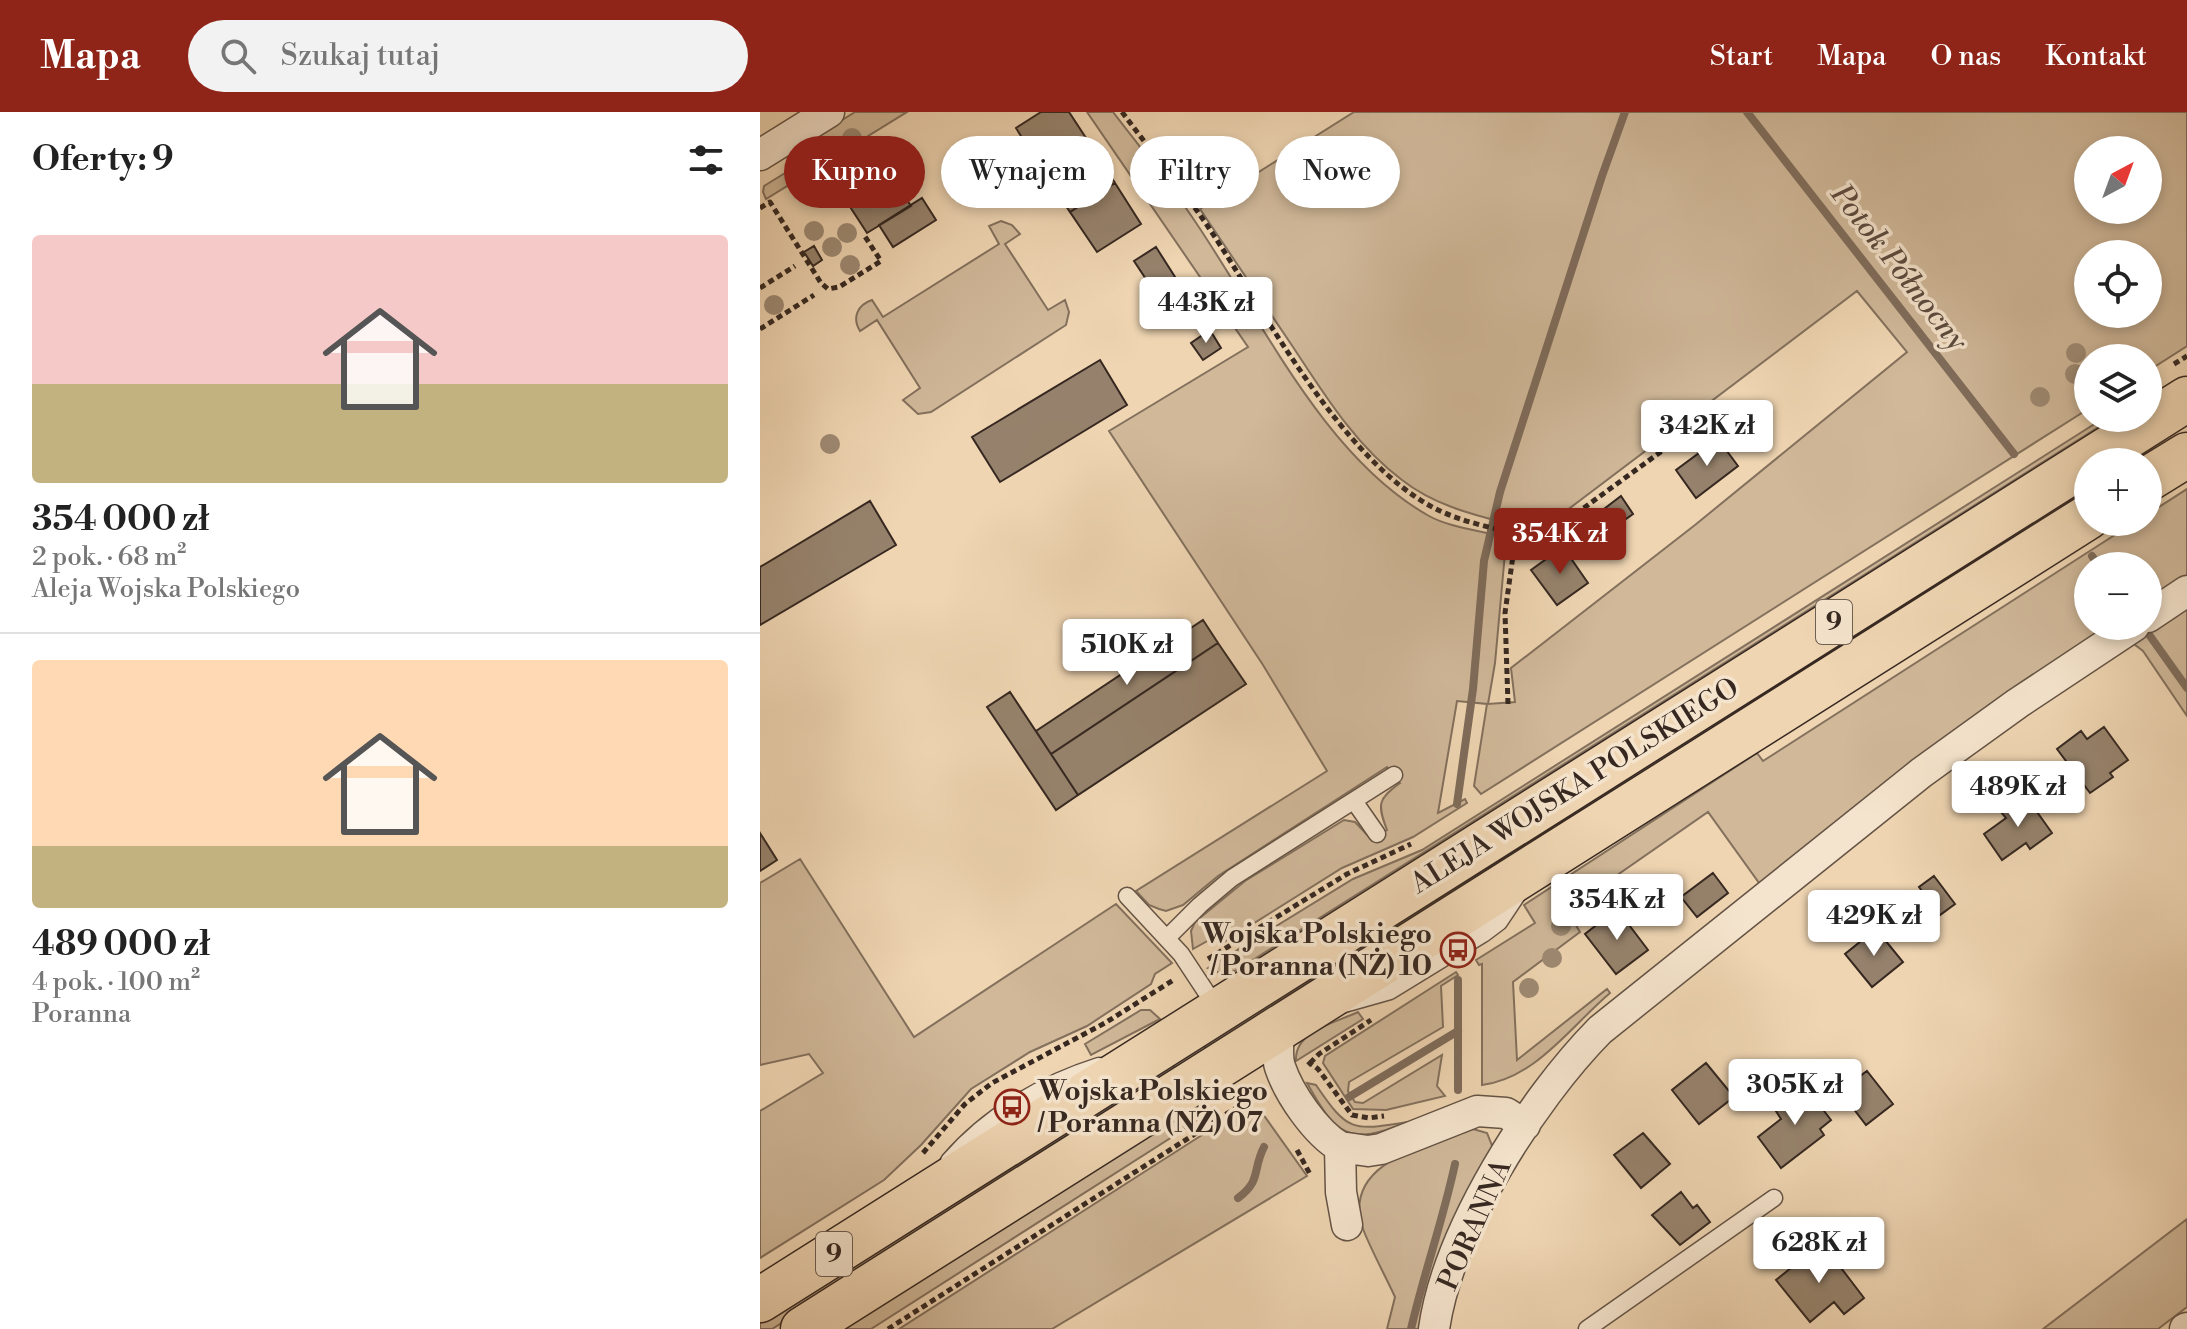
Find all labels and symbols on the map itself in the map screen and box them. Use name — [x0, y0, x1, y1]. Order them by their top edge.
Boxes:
north arrow — [2074, 136, 2162, 224]
water label: Potok Północny — [1822, 176, 1977, 360]
pin: 443K zł — [1132, 277, 1280, 345]
pin: 342K zł — [1633, 400, 1781, 468]
pin: 354K zł — [1486, 508, 1634, 576]
road number: 9 — [1816, 600, 1852, 644]
pin: 510K zł — [1053, 619, 1201, 687]
street label: ALEJA WOJSKA POLSKIEGO — [1403, 670, 1746, 902]
pin: 489K zł — [1944, 761, 2092, 829]
pin: 354K zł — [1543, 874, 1691, 942]
pin: 429K zł — [1800, 890, 1948, 958]
place label: Wojska Polskiego / Poranna (NŻ) 10 — [1201, 917, 1432, 984]
bus stop icon: Wojska Polskiego / Poranna (NŻ) 10 — [1439, 931, 1477, 969]
pin: 305K zł — [1721, 1059, 1869, 1127]
place label: Wojska Polskiego / Poranna (NŻ) 07 — [1037, 1074, 1268, 1141]
bus stop icon: Wojska Polskiego / Poranna (NŻ) 07 — [993, 1088, 1031, 1126]
street label: PORANNA — [1431, 1153, 1520, 1296]
pin: 628K zł — [1745, 1217, 1893, 1285]
road number: 9 — [816, 1232, 852, 1276]

